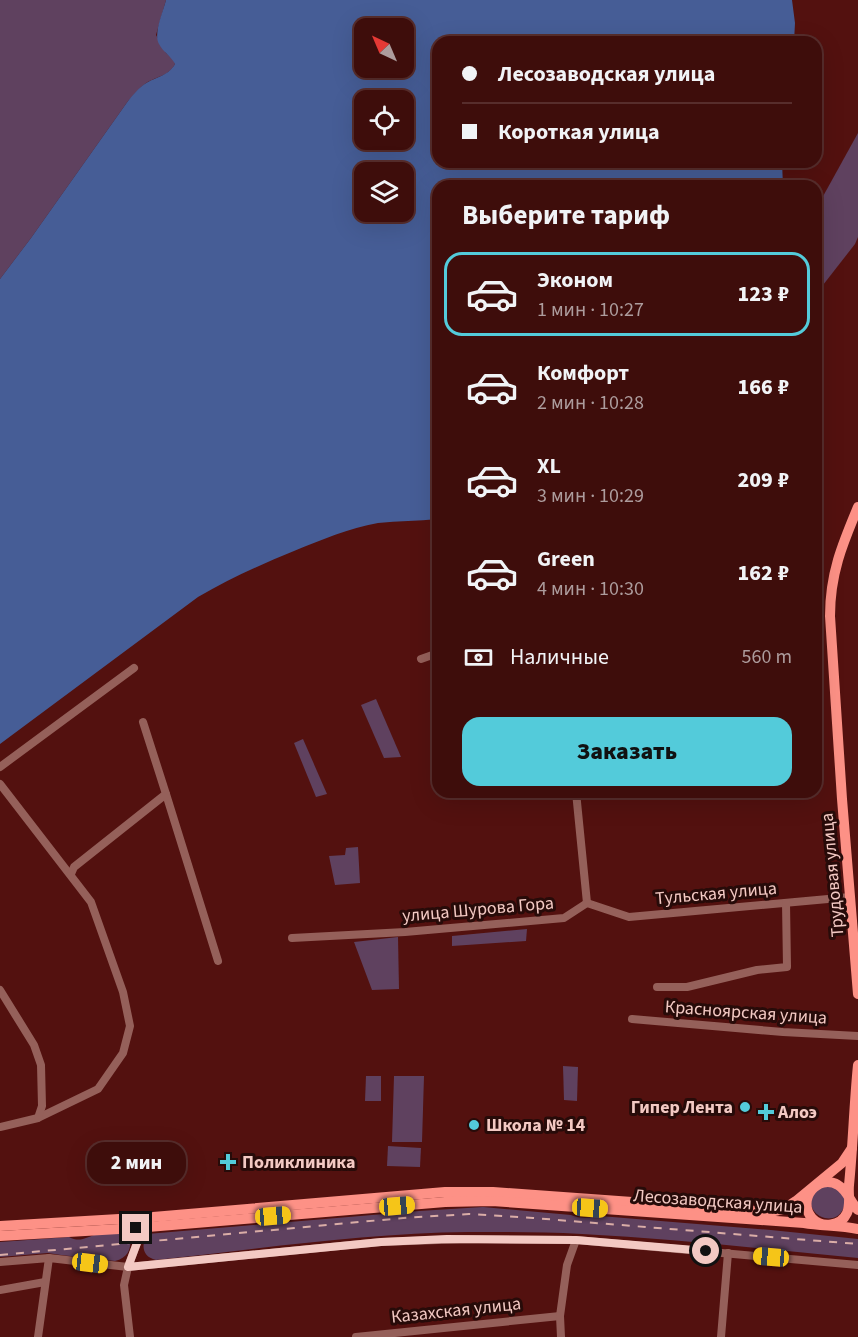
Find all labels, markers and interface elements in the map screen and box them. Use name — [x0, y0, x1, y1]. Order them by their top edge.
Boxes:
north arrow — [354, 18, 414, 78]
map controls — [354, 18, 414, 222]
text: Лесозаводская улица — [498, 58, 715, 90]
button: locate — [354, 90, 414, 150]
text: Короткая улица — [498, 116, 660, 148]
button: layers — [354, 162, 414, 222]
text: Выберите тариф — [462, 196, 670, 235]
text: Эконом — [537, 264, 613, 296]
icon: car — [465, 267, 519, 321]
text: 123 ₽ — [738, 278, 789, 310]
text: 1 мин · 10:27 — [537, 296, 644, 324]
text: Комфорт — [537, 357, 629, 389]
icon: car — [465, 360, 519, 414]
text: 166 ₽ — [738, 371, 789, 403]
text: 2 мин · 10:28 — [537, 389, 644, 417]
text: XL — [537, 450, 561, 482]
icon: car — [465, 453, 519, 507]
text: 209 ₽ — [738, 464, 789, 496]
text: 3 мин · 10:29 — [537, 482, 644, 510]
text: Green — [537, 543, 595, 575]
icon: car — [465, 546, 519, 600]
text: 162 ₽ — [738, 557, 789, 589]
text: 4 мин · 10:30 — [537, 575, 644, 603]
icon: cash — [462, 641, 495, 674]
text: Наличные — [510, 641, 609, 673]
text: 560 m — [742, 643, 792, 671]
button: Заказать — [462, 717, 792, 786]
street label: Трудовая улица — [815, 812, 850, 938]
street label: Тульская улица — [654, 876, 778, 911]
street label: улица Шурова Гора — [401, 890, 555, 929]
street label: Красноярская улица — [664, 994, 828, 1031]
place label: Гипер Лента — [631, 1095, 733, 1120]
marker: Гипер Лента — [738, 1100, 752, 1114]
place label: Алоэ — [777, 1100, 817, 1125]
marker: Алоэ — [759, 1105, 773, 1119]
place label: Школа № 14 — [486, 1113, 586, 1138]
marker: Школа № 14 — [467, 1118, 481, 1132]
callout: 2 мин — [86, 1141, 186, 1183]
text: 2 мин — [111, 1149, 162, 1177]
place label: Поликлиника — [242, 1150, 356, 1175]
marker: Поликлиника — [219, 1153, 237, 1171]
street label: Лесозаводская улица — [633, 1183, 803, 1220]
car — [378, 1195, 416, 1217]
car — [571, 1198, 609, 1218]
car — [254, 1205, 292, 1227]
route end — [122, 1214, 149, 1241]
route start — [692, 1237, 719, 1264]
car — [752, 1246, 790, 1268]
car — [71, 1252, 109, 1274]
street label: Казахская улица — [390, 1291, 522, 1330]

